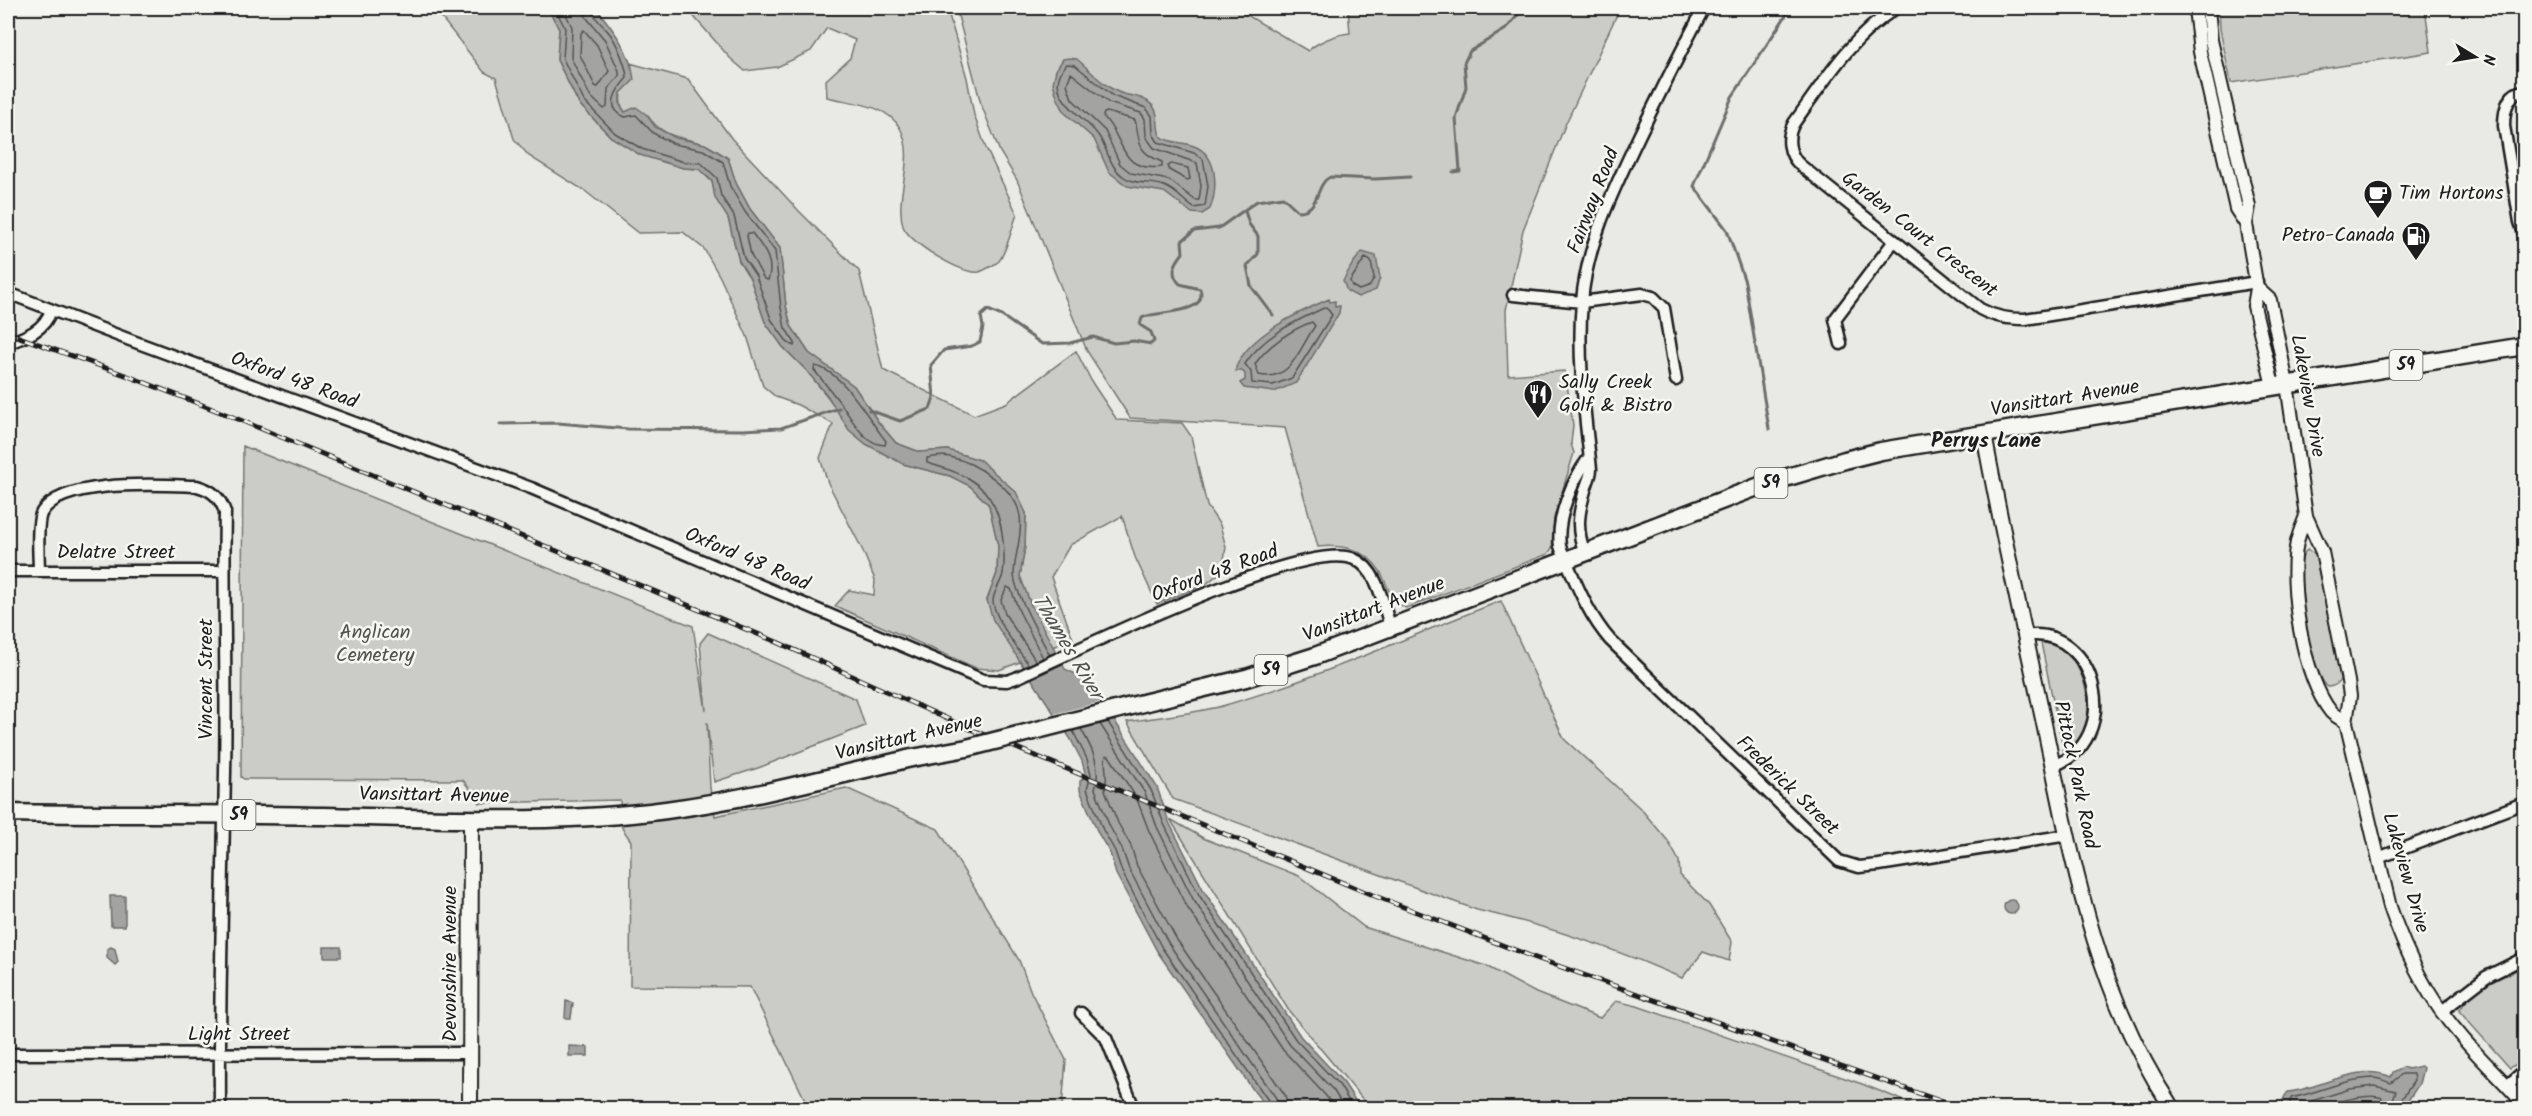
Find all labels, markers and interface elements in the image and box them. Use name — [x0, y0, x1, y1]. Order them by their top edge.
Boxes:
north arrow — [2445, 27, 2505, 87]
text: N — [2475, 52, 2501, 67]
street label: Fairway Road — [1559, 142, 1629, 259]
street label: Garden Court Crescent — [1834, 163, 2004, 307]
cafe icon: Tim Hortons — [2362, 178, 2394, 220]
place label: Tim Hortons — [2399, 178, 2504, 210]
place label: Petro-Canada — [2282, 220, 2395, 252]
fuel station icon: Petro-Canada — [2400, 220, 2432, 262]
street label: Lakeview Drive — [2280, 332, 2334, 460]
street label: Oxford 48 Road — [226, 343, 363, 419]
road number: 59 — [2390, 350, 2422, 380]
place label: Sally Creek Golf & Bistro — [1559, 367, 1672, 422]
street label: Vansittart Avenue — [1988, 371, 2142, 427]
restaurant icon: Sally Creek Golf & Bistro — [1522, 378, 1554, 420]
district label: Perrys Lane — [1931, 425, 2041, 458]
road number: 59 — [1754, 468, 1788, 498]
street label: Oxford 48 Road — [679, 519, 815, 601]
street label: Oxford 48 Road — [1147, 536, 1284, 612]
street label: Delatre Street — [57, 537, 175, 569]
street label: Vansittart Avenue — [1298, 568, 1450, 652]
water label: Thames River — [1022, 588, 1114, 710]
park label: Anglican Cemetery — [336, 617, 415, 672]
street label: Vincent Street — [191, 618, 223, 740]
road number: 59 — [1254, 655, 1288, 685]
street label: Pittock Park Road — [2044, 698, 2107, 853]
street label: Vansittart Avenue — [832, 706, 986, 770]
street label: Frederick Street — [1728, 728, 1846, 844]
street label: Vansittart Avenue — [359, 779, 509, 813]
road number: 59 — [222, 800, 256, 830]
street label: Lakeview Drive — [2373, 809, 2437, 937]
street label: Devonshire Avenue — [435, 886, 467, 1042]
street label: Light Street — [188, 1019, 290, 1051]

